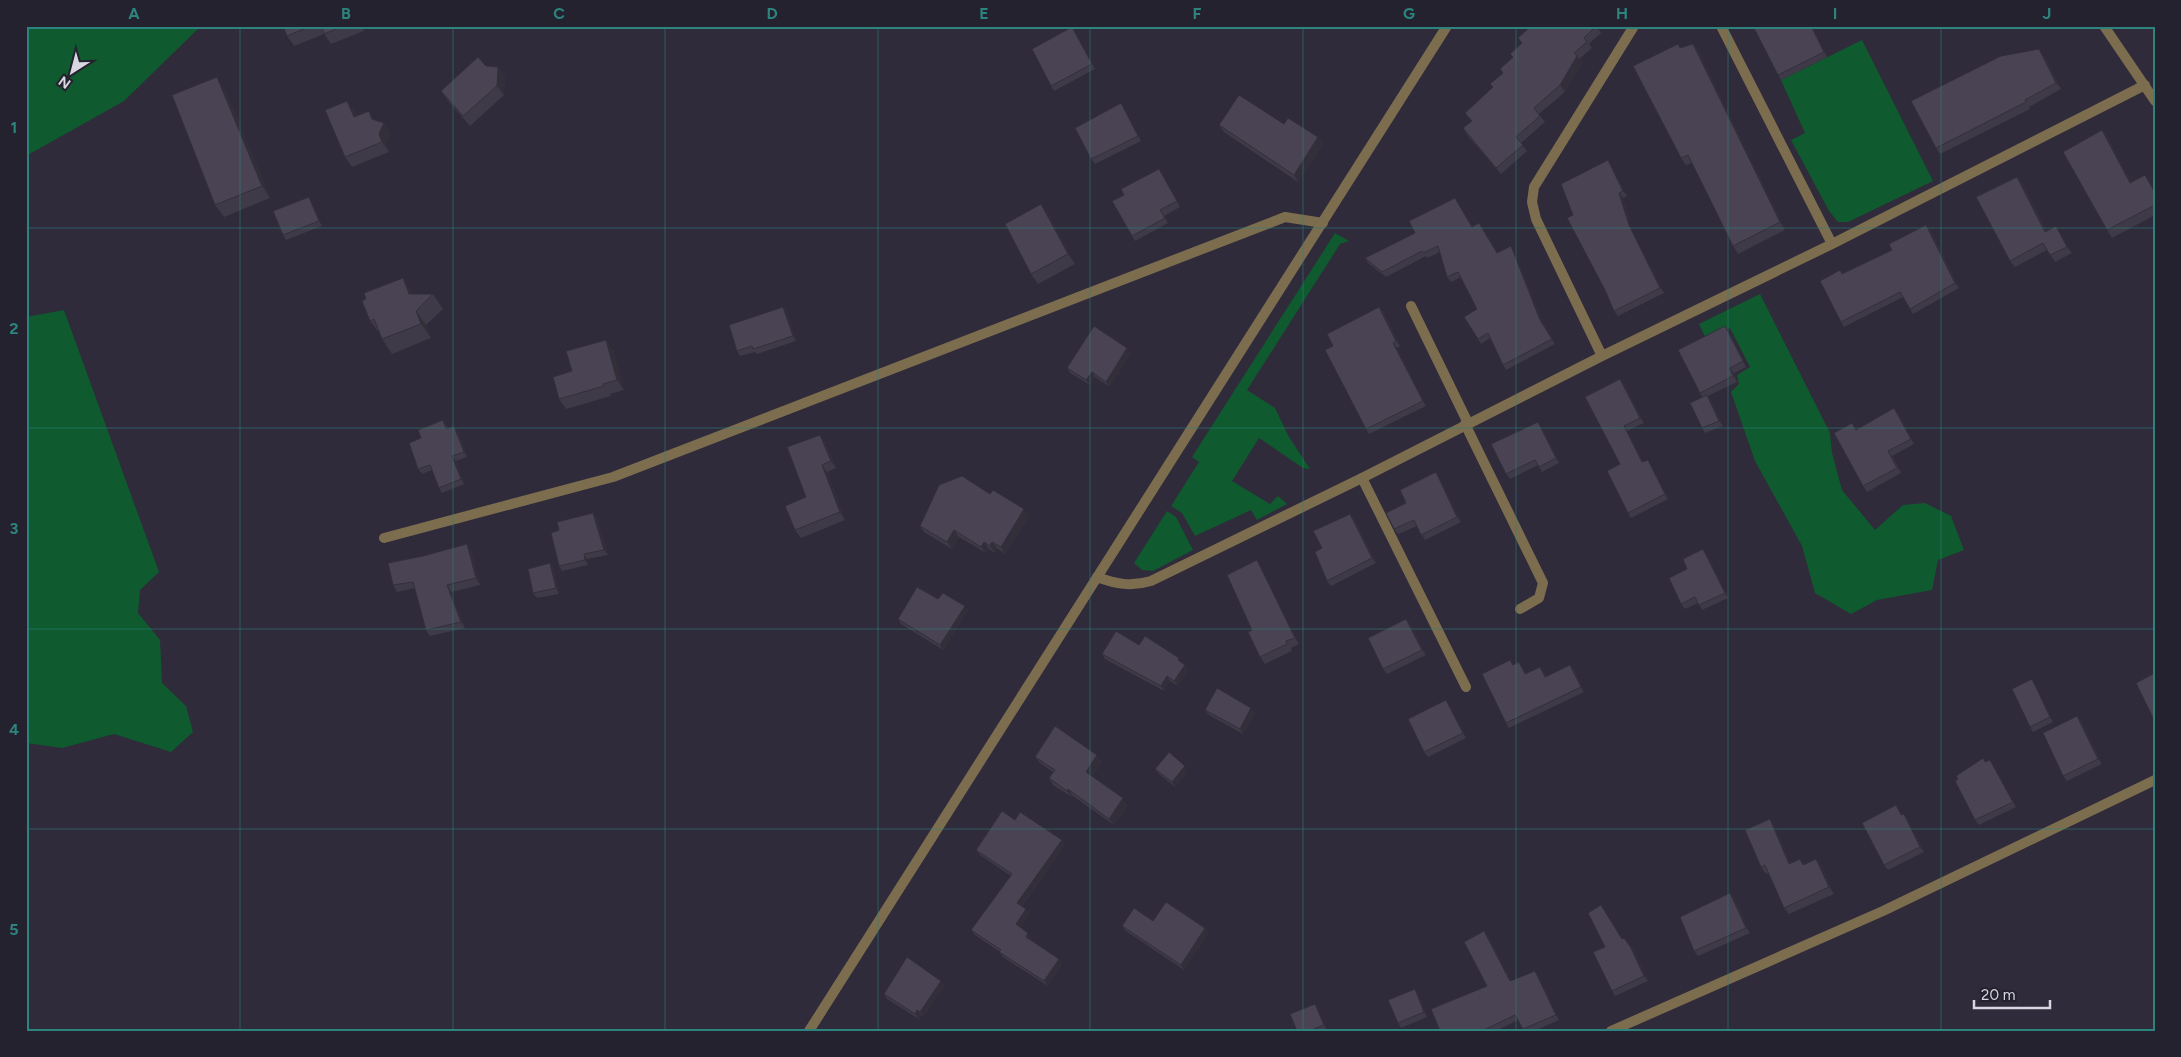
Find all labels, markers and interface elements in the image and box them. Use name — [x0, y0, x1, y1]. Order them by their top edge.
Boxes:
text: A — [128, 4, 140, 23]
text: B — [341, 4, 351, 23]
text: C — [553, 4, 565, 23]
text: D — [766, 4, 778, 23]
text: E — [979, 4, 989, 23]
text: F — [1193, 4, 1202, 23]
text: G — [1403, 4, 1415, 23]
text: H — [1616, 4, 1628, 23]
text: I — [1833, 4, 1837, 23]
text: J — [2043, 4, 2051, 23]
north arrow — [48, 48, 98, 98]
text: N — [55, 72, 74, 92]
text: 1 — [11, 118, 17, 137]
text: 2 — [9, 319, 19, 338]
text: 3 — [10, 519, 19, 538]
text: 4 — [9, 720, 19, 739]
text: 5 — [9, 920, 19, 939]
scale bar — [1974, 977, 2050, 1009]
text: 20 m — [1981, 986, 2015, 1004]

